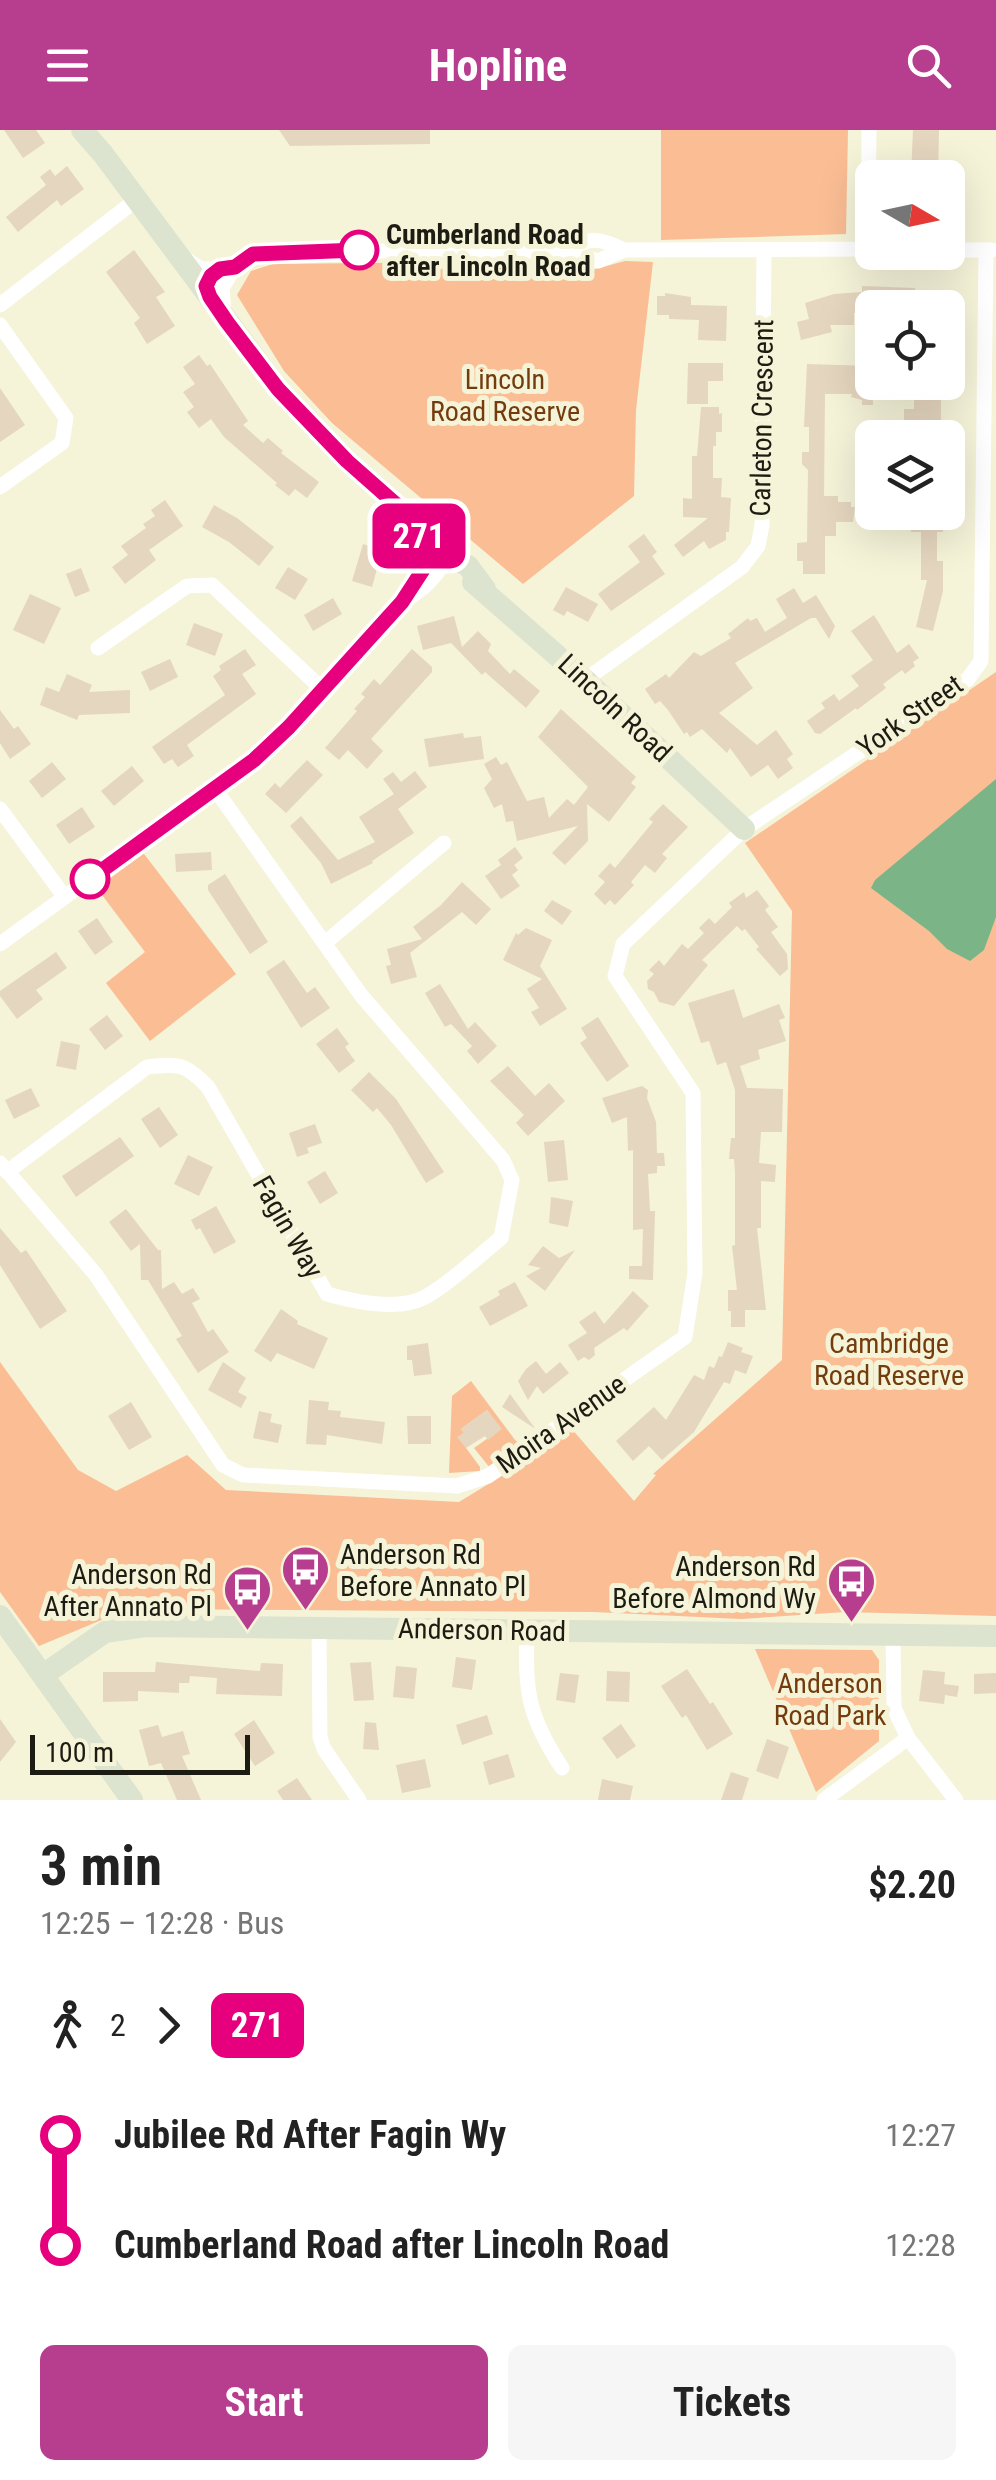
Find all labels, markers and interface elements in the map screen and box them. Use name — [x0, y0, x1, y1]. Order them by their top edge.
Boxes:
icon: menu — [40, 38, 95, 93]
icon: search — [901, 38, 956, 93]
text: Hopline — [429, 39, 567, 92]
north arrow — [855, 160, 965, 270]
map controls — [855, 160, 965, 530]
place label: Cumberland Road after Lincoln Road — [386, 218, 591, 283]
marker: Cumberland Road after Lincoln Road — [340, 231, 378, 269]
button: locate — [855, 290, 965, 400]
street label: Carleton Crescent — [744, 319, 780, 517]
park label: Lincoln Road Reserve — [430, 363, 580, 428]
button: layers — [855, 420, 965, 530]
line badge: 271 — [362, 504, 476, 568]
text: 271 — [392, 516, 446, 557]
street label: Lincoln Road — [551, 647, 679, 769]
street label: York Street — [851, 668, 969, 764]
unlabelled marker — [71, 860, 109, 898]
street label: Fagin Way — [246, 1170, 331, 1284]
park label: Cambridge Road Reserve — [814, 1327, 964, 1392]
street label: Moira Avenue — [490, 1367, 632, 1481]
place label: Anderson Rd Before Annato Pl — [340, 1538, 526, 1603]
bus stop icon: Anderson Rd Before Annato Pl — [279, 1544, 331, 1612]
place label: Anderson Rd Before Almond Wy — [612, 1550, 816, 1615]
bus stop icon: Anderson Rd Before Almond Wy — [825, 1556, 877, 1624]
place label: Anderson Rd After Annato Pl — [44, 1558, 212, 1623]
bus stop icon: Anderson Rd After Annato Pl — [221, 1564, 273, 1632]
street label: Anderson Road — [398, 1612, 566, 1648]
park label: Anderson Road Park — [774, 1667, 887, 1732]
scale bar — [30, 1730, 250, 1774]
text: 100 m — [45, 1736, 114, 1769]
text: 3 min — [40, 1834, 162, 1898]
text: $2.20 — [868, 1863, 956, 1907]
text: 12:25 – 12:28 · Bus — [40, 1904, 284, 1942]
icon: walk — [40, 1998, 95, 2053]
icon: forward — [141, 1998, 196, 2053]
text: 271 — [231, 2005, 284, 2046]
text: 2 — [110, 2006, 126, 2044]
text: Jubilee Rd After Fagin Wy — [114, 2113, 506, 2157]
text: 12:27 — [885, 2116, 956, 2154]
text: Cumberland Road after Lincoln Road — [114, 2223, 669, 2267]
text: 12:28 — [885, 2226, 956, 2264]
button: Start — [40, 2345, 488, 2460]
button: Tickets — [508, 2345, 956, 2460]

